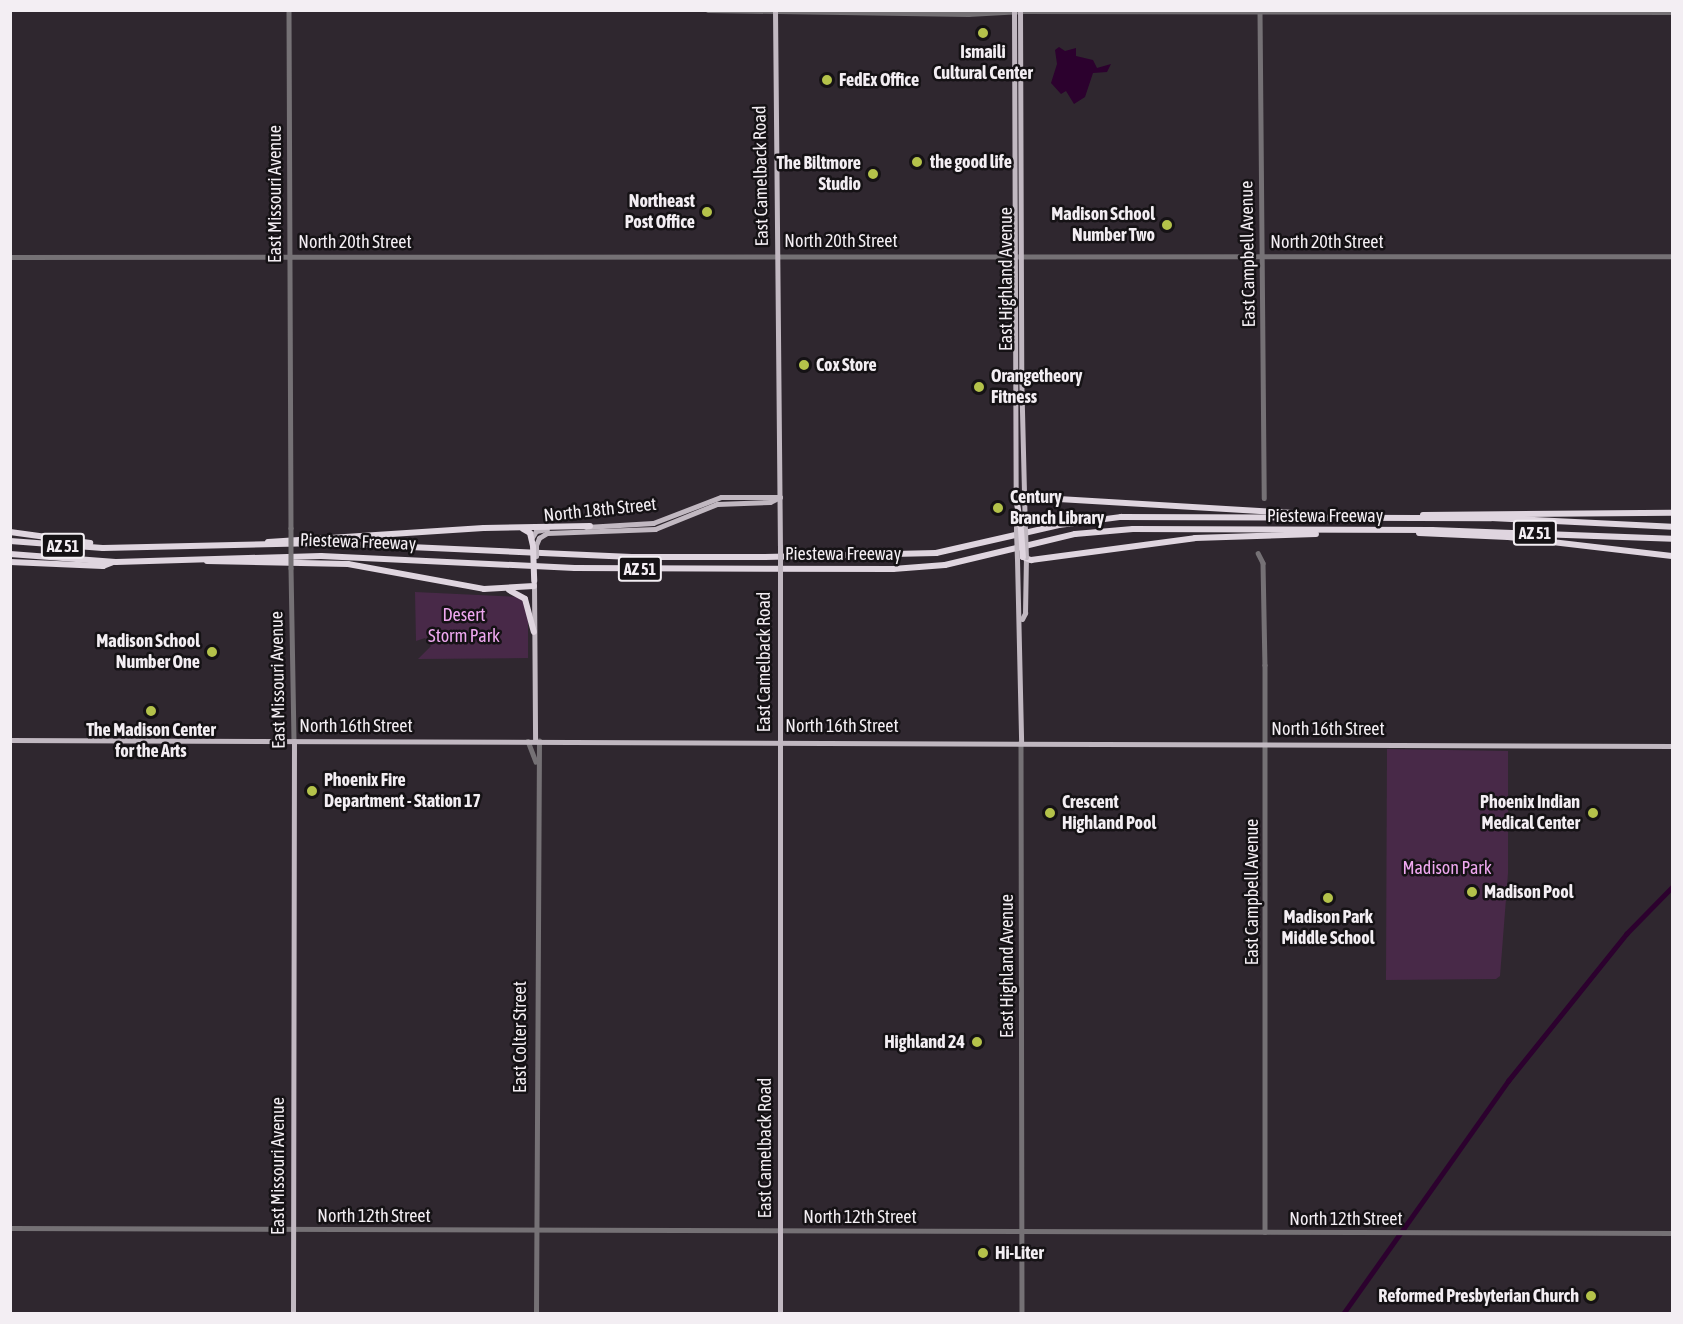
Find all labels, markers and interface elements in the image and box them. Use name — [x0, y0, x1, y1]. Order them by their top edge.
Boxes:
marker: Ismaili Cultural Center — [976, 26, 990, 40]
place label: Ismaili Cultural Center — [933, 42, 1033, 84]
place label: FedEx Office — [839, 69, 919, 91]
marker: FedEx Office — [820, 73, 834, 87]
street label: East Camelback Road — [749, 105, 773, 247]
street label: East Missouri Avenue — [264, 125, 286, 263]
place label: the good life — [930, 151, 1012, 173]
place label: The Biltmore Studio — [777, 153, 861, 195]
marker: the good life — [908, 153, 926, 171]
marker: The Biltmore Studio — [866, 167, 880, 181]
street label: East Campbell Avenue — [1236, 181, 1260, 327]
place label: Northeast Post Office — [625, 191, 695, 234]
place label: Madison School Number Two — [1051, 204, 1155, 246]
marker: Northeast Post Office — [700, 205, 714, 219]
street label: East Highland Avenue — [995, 207, 1017, 351]
marker: Madison School Number Two — [1160, 218, 1174, 232]
street label: North 20th Street — [784, 230, 898, 252]
street label: North 20th Street — [298, 231, 412, 253]
street label: North 20th Street — [1270, 231, 1384, 253]
place label: Cox Store — [816, 354, 877, 376]
marker: Cox Store — [797, 358, 811, 372]
place label: Orangetheory Fitness — [991, 366, 1082, 409]
marker: Orangetheory Fitness — [972, 380, 986, 394]
place label: Century Branch Library — [1010, 487, 1104, 530]
street label: North 18th Street — [542, 493, 658, 527]
marker: Century Branch Library — [991, 501, 1005, 515]
street label: Piestewa Freeway — [1267, 505, 1383, 527]
road number: AZ 51 — [1512, 520, 1558, 546]
street label: Piestewa Freeway — [300, 529, 416, 555]
road number: AZ 51 — [40, 533, 86, 559]
street label: Piestewa Freeway — [785, 543, 901, 565]
road number: AZ 51 — [618, 556, 662, 582]
street label: East Camelback Road — [753, 592, 775, 732]
park label: Desert Storm Park — [428, 605, 500, 648]
street label: East Missouri Avenue — [266, 611, 290, 749]
place label: Madison School Number One — [96, 631, 200, 674]
marker: Madison School Number One — [205, 645, 219, 659]
marker: The Madison Center for the Arts — [144, 704, 158, 718]
street label: North 16th Street — [299, 715, 413, 737]
street label: North 16th Street — [785, 715, 899, 737]
street label: North 16th Street — [1271, 718, 1385, 740]
place label: The Madison Center for the Arts — [86, 720, 216, 762]
place label: Phoenix Fire Department - Station 17 — [324, 770, 481, 812]
marker: Phoenix Fire Department - Station 17 — [305, 784, 319, 798]
place label: Crescent Highland Pool — [1062, 792, 1156, 834]
place label: Phoenix Indian Medical Center — [1480, 792, 1580, 834]
marker: Phoenix Indian Medical Center — [1584, 804, 1602, 822]
marker: Crescent Highland Pool — [1043, 806, 1057, 820]
street label: East Campbell Avenue — [1241, 819, 1263, 965]
park label: Madison Park — [1402, 857, 1492, 879]
place label: Madison Pool — [1484, 881, 1573, 903]
marker: Madison Pool — [1465, 885, 1479, 899]
marker: Madison Park Middle School — [1321, 891, 1335, 905]
street label: East Highland Avenue — [996, 894, 1018, 1038]
place label: Madison Park Middle School — [1281, 907, 1375, 950]
street label: East Colter Street — [509, 981, 531, 1093]
place label: Highland 24 — [884, 1031, 965, 1053]
marker: Highland 24 — [970, 1035, 984, 1049]
street label: East Camelback Road — [754, 1078, 776, 1218]
street label: East Missouri Avenue — [267, 1097, 289, 1235]
street label: North 12th Street — [317, 1205, 431, 1227]
street label: North 12th Street — [803, 1206, 917, 1228]
street label: North 12th Street — [1289, 1208, 1403, 1230]
place label: Hi-Liter — [995, 1242, 1044, 1264]
marker: Hi-Liter — [976, 1246, 990, 1260]
place label: Reformed Presbyterian Church — [1378, 1285, 1579, 1307]
marker: Reformed Presbyterian Church — [1584, 1289, 1598, 1303]

